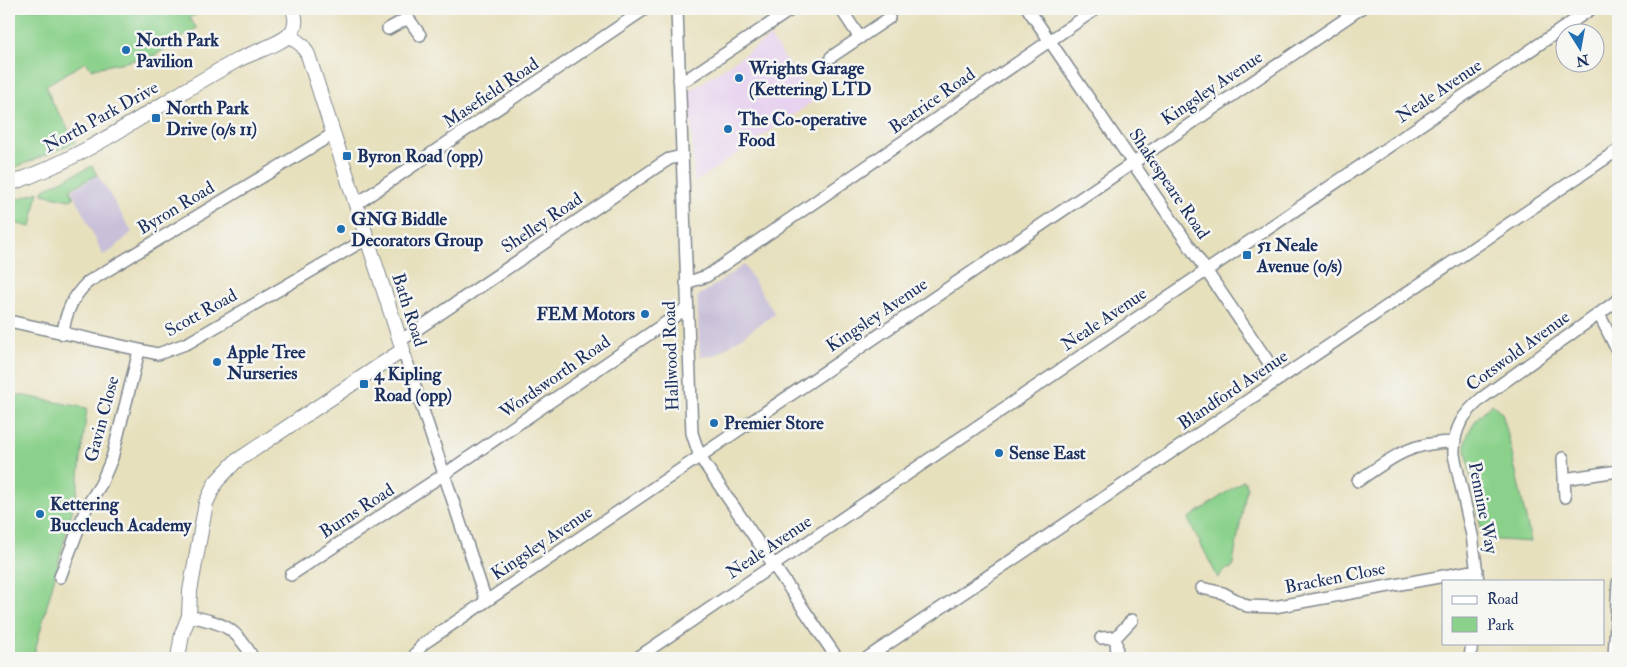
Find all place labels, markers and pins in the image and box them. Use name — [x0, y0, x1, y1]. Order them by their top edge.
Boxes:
place label: North Park Pavilion — [135, 29, 219, 73]
marker: North Park Pavilion — [120, 44, 132, 56]
place label: Wrights Garage (Kettering) LTD — [748, 57, 872, 101]
marker: Wrights Garage (Kettering) LTD — [733, 72, 745, 84]
place label: North Park Drive (o/s 11) — [165, 97, 257, 141]
place label: The Co-operative Food — [737, 108, 867, 152]
marker: North Park Drive (o/s 11) — [150, 112, 162, 124]
marker: The Co-operative Food — [722, 123, 734, 135]
place label: Byron Road (opp) — [357, 145, 483, 168]
marker: Byron Road (opp) — [341, 150, 353, 162]
place label: GNG Biddle Decorators Group — [351, 208, 483, 252]
marker: GNG Biddle Decorators Group — [335, 223, 347, 235]
place label: 51 Neale Avenue (o/s) — [1256, 234, 1343, 278]
marker: 51 Neale Avenue (o/s) — [1241, 249, 1253, 261]
place label: FEM Motors — [536, 303, 635, 326]
marker: FEM Motors — [639, 308, 651, 320]
place label: Apple Tree Nurseries — [226, 341, 306, 385]
marker: Apple Tree Nurseries — [211, 356, 223, 368]
place label: 4 Kipling Road (opp) — [373, 363, 452, 407]
marker: 4 Kipling Road (opp) — [358, 378, 370, 390]
place label: Premier Store — [724, 412, 824, 435]
marker: Premier Store — [708, 417, 720, 429]
place label: Sense East — [1009, 442, 1086, 465]
marker: Sense East — [993, 447, 1005, 459]
place label: Kettering Buccleuch Academy — [50, 493, 193, 537]
marker: Kettering Buccleuch Academy — [34, 508, 46, 520]

